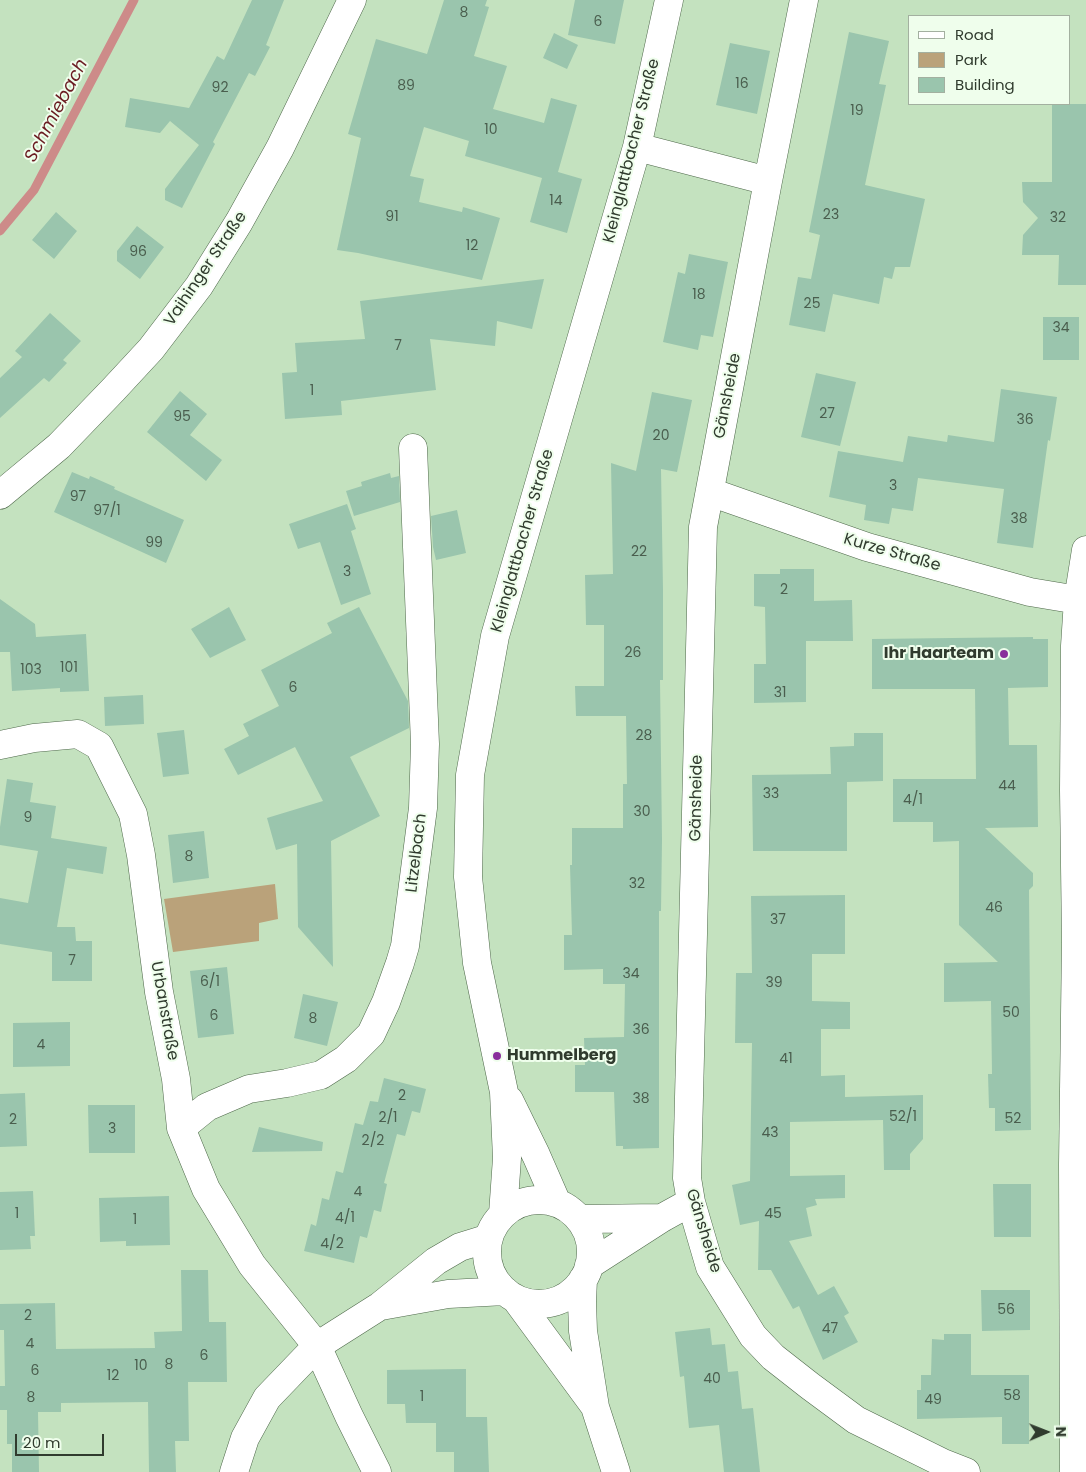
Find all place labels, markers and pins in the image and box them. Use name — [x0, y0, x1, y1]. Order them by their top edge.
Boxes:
place label: Ihr Haarteam — [884, 644, 994, 664]
marker: Ihr Haarteam — [998, 648, 1010, 660]
place label: Hummelberg — [507, 1046, 616, 1066]
marker: Hummelberg — [491, 1050, 503, 1062]

